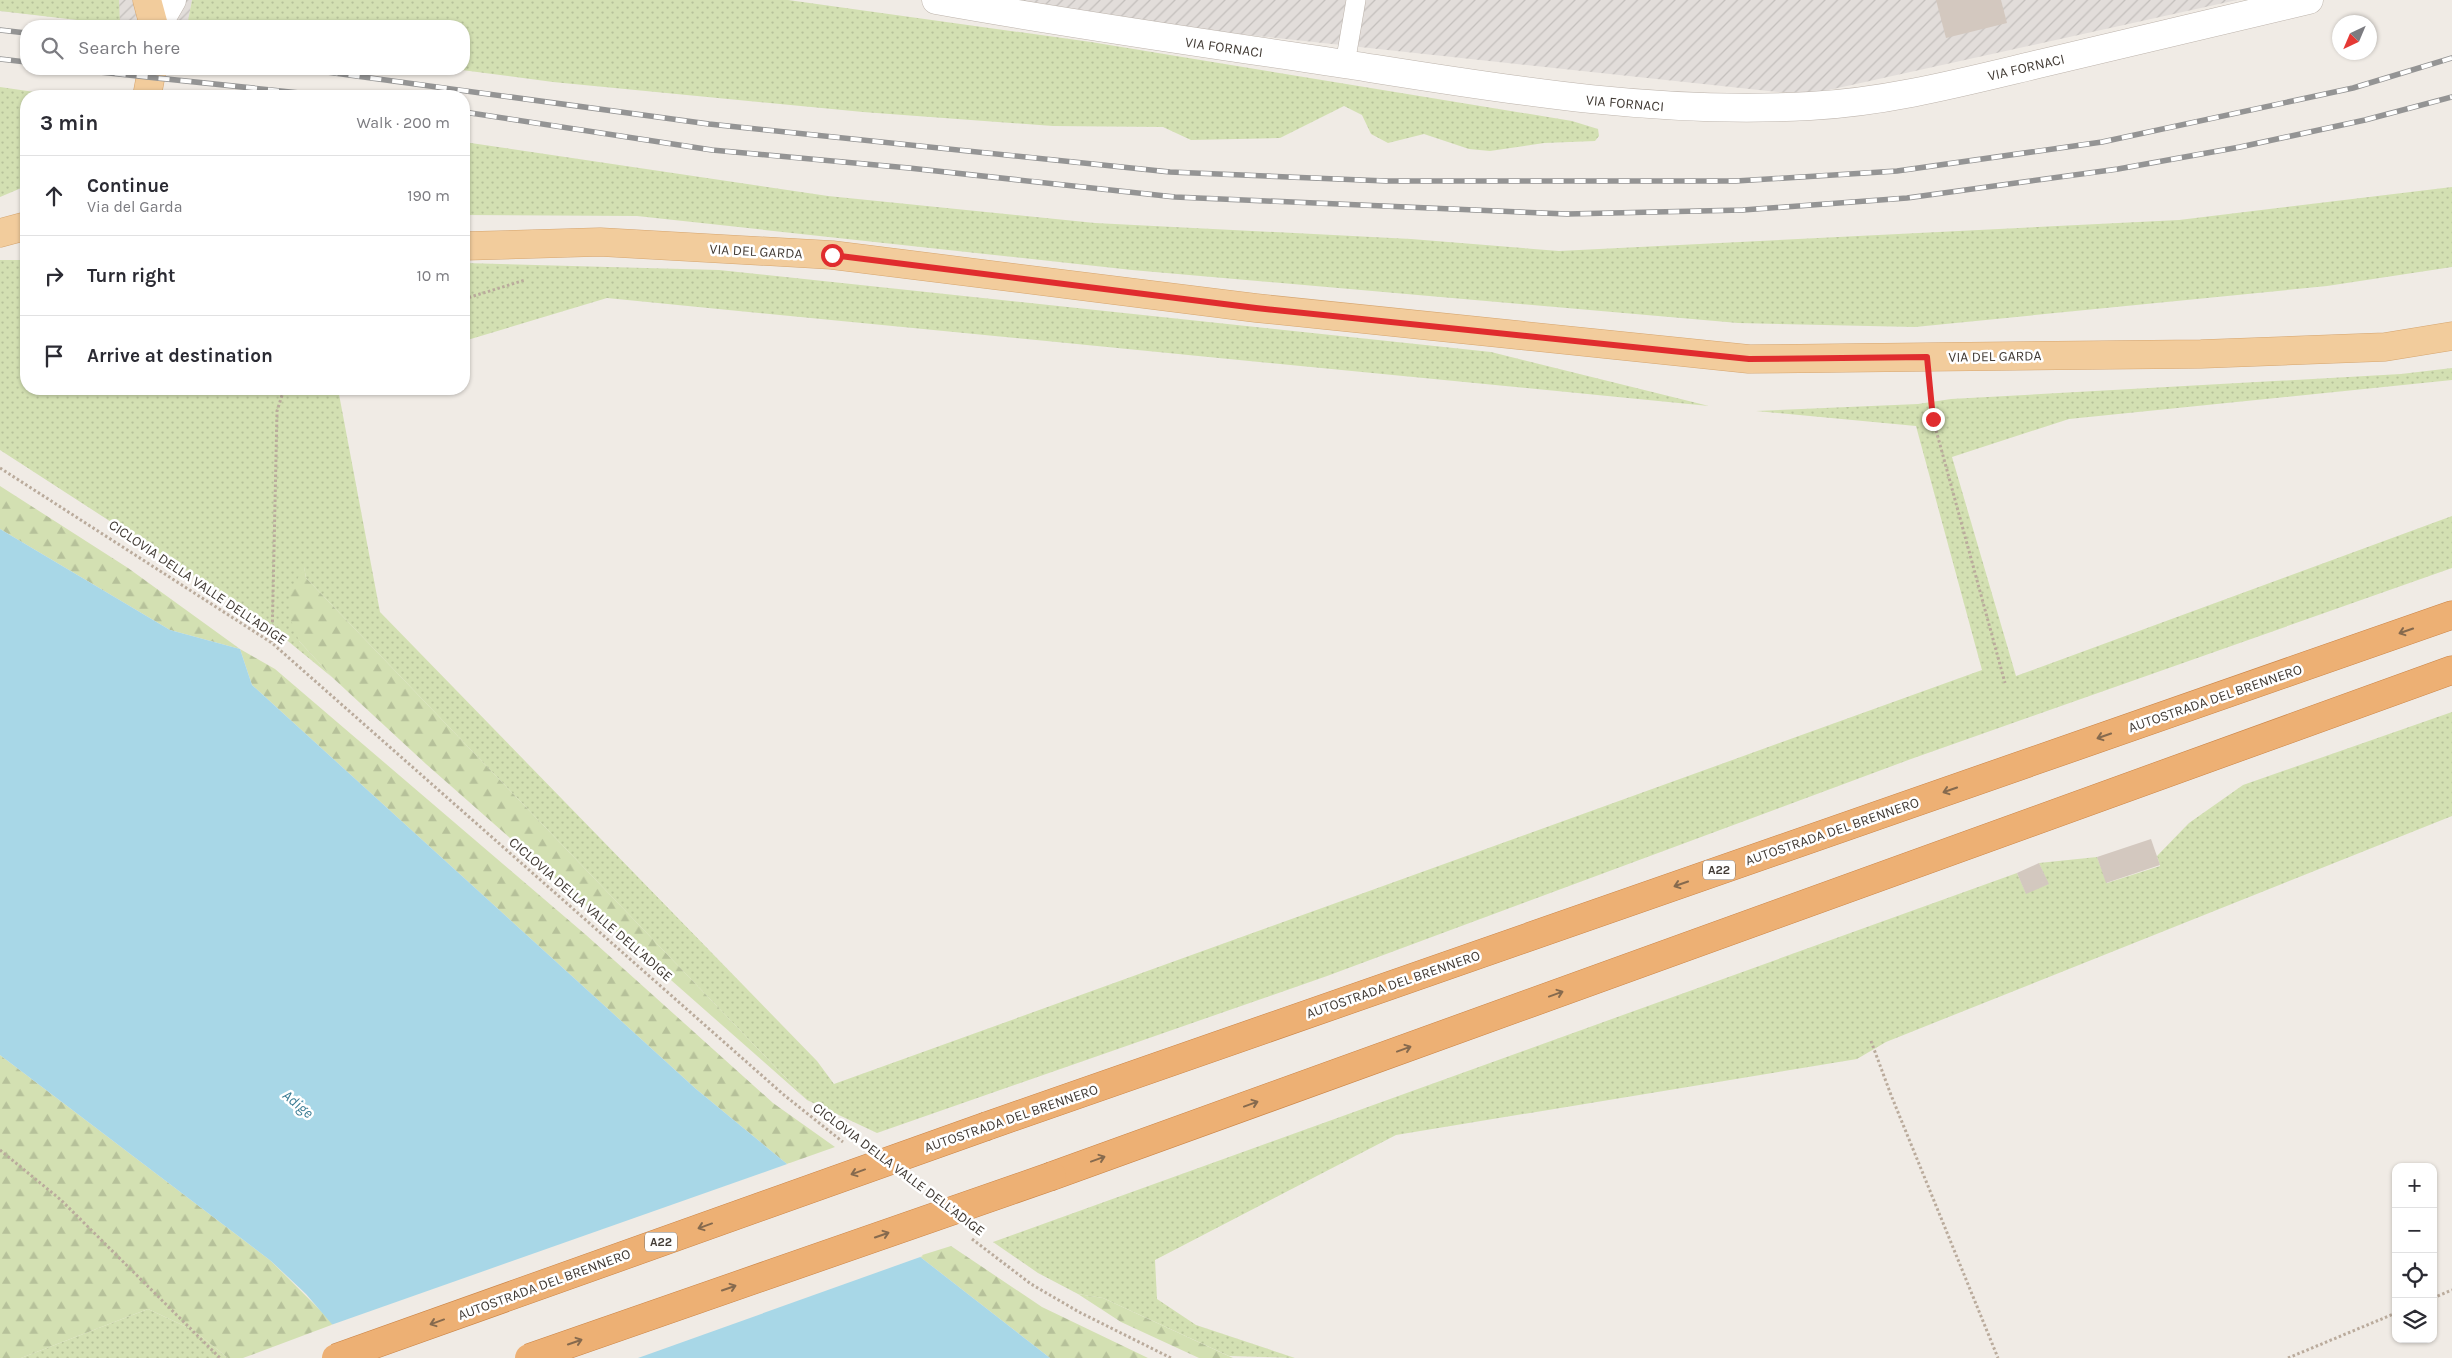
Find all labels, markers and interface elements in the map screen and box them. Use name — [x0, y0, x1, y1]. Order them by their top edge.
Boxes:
north arrow — [2332, 15, 2377, 60]
search box — [20, 20, 470, 75]
icon: search — [38, 34, 66, 62]
street label: VIA FORNACI — [1184, 34, 1264, 61]
text: Search here — [78, 37, 180, 59]
street label: VIA FORNACI — [1986, 50, 2066, 85]
street label: VIA FORNACI — [1585, 92, 1665, 115]
text: 3 min — [40, 111, 98, 135]
text: Walk · 200 m — [356, 113, 450, 132]
text: Continue — [87, 175, 169, 197]
icon: ahead — [40, 182, 68, 210]
text: 190 m — [407, 186, 450, 205]
text: Via del Garda — [87, 197, 183, 216]
street label: VIA DEL GARDA — [709, 241, 803, 262]
route start — [821, 244, 844, 267]
icon: right — [40, 262, 68, 290]
text: Turn right — [87, 265, 176, 287]
text: 10 m — [416, 266, 450, 285]
icon: arrive — [40, 342, 68, 370]
text: Arrive at destination — [87, 345, 273, 367]
street label: VIA DEL GARDA — [1948, 347, 2042, 366]
route end — [1922, 408, 1945, 431]
street label: CICLOVIA DELLA VALLE DELL'ADIGE — [105, 516, 290, 649]
one-way arrow — [2399, 627, 2414, 636]
street label: AUTOSTRADA DEL BRENNERO — [2126, 661, 2304, 736]
one-way arrow — [2097, 732, 2112, 741]
one-way arrow — [1943, 786, 1959, 795]
street label: AUTOSTRADA DEL BRENNERO — [1743, 794, 1921, 869]
street label: CICLOVIA DELLA VALLE DELL'ADIGE — [505, 834, 676, 985]
road number: A22 — [1703, 860, 1735, 880]
one-way arrow — [1674, 880, 1690, 889]
street label: AUTOSTRADA DEL BRENNERO — [1304, 947, 1482, 1022]
one-way arrow — [1548, 989, 1564, 998]
one-way arrow — [1395, 1044, 1411, 1053]
street label: AUTOSTRADA DEL BRENNERO — [922, 1081, 1100, 1156]
water label: Adige — [279, 1086, 317, 1122]
street label: CICLOVIA DELLA VALLE DELL'ADIGE — [809, 1099, 988, 1240]
one-way arrow — [1243, 1099, 1258, 1108]
one-way arrow — [1090, 1154, 1105, 1163]
map controls — [2392, 1163, 2437, 1343]
button: + — [2392, 1163, 2437, 1208]
one-way arrow — [851, 1168, 867, 1177]
button: − — [2392, 1208, 2437, 1253]
one-way arrow — [698, 1222, 714, 1231]
one-way arrow — [874, 1230, 890, 1239]
road number: A22 — [645, 1232, 677, 1252]
street label: AUTOSTRADA DEL BRENNERO — [455, 1245, 633, 1324]
button: locate — [2392, 1253, 2437, 1298]
one-way arrow — [721, 1283, 737, 1293]
button: layers — [2392, 1298, 2437, 1343]
one-way arrow — [430, 1318, 445, 1327]
one-way arrow — [567, 1337, 583, 1346]

